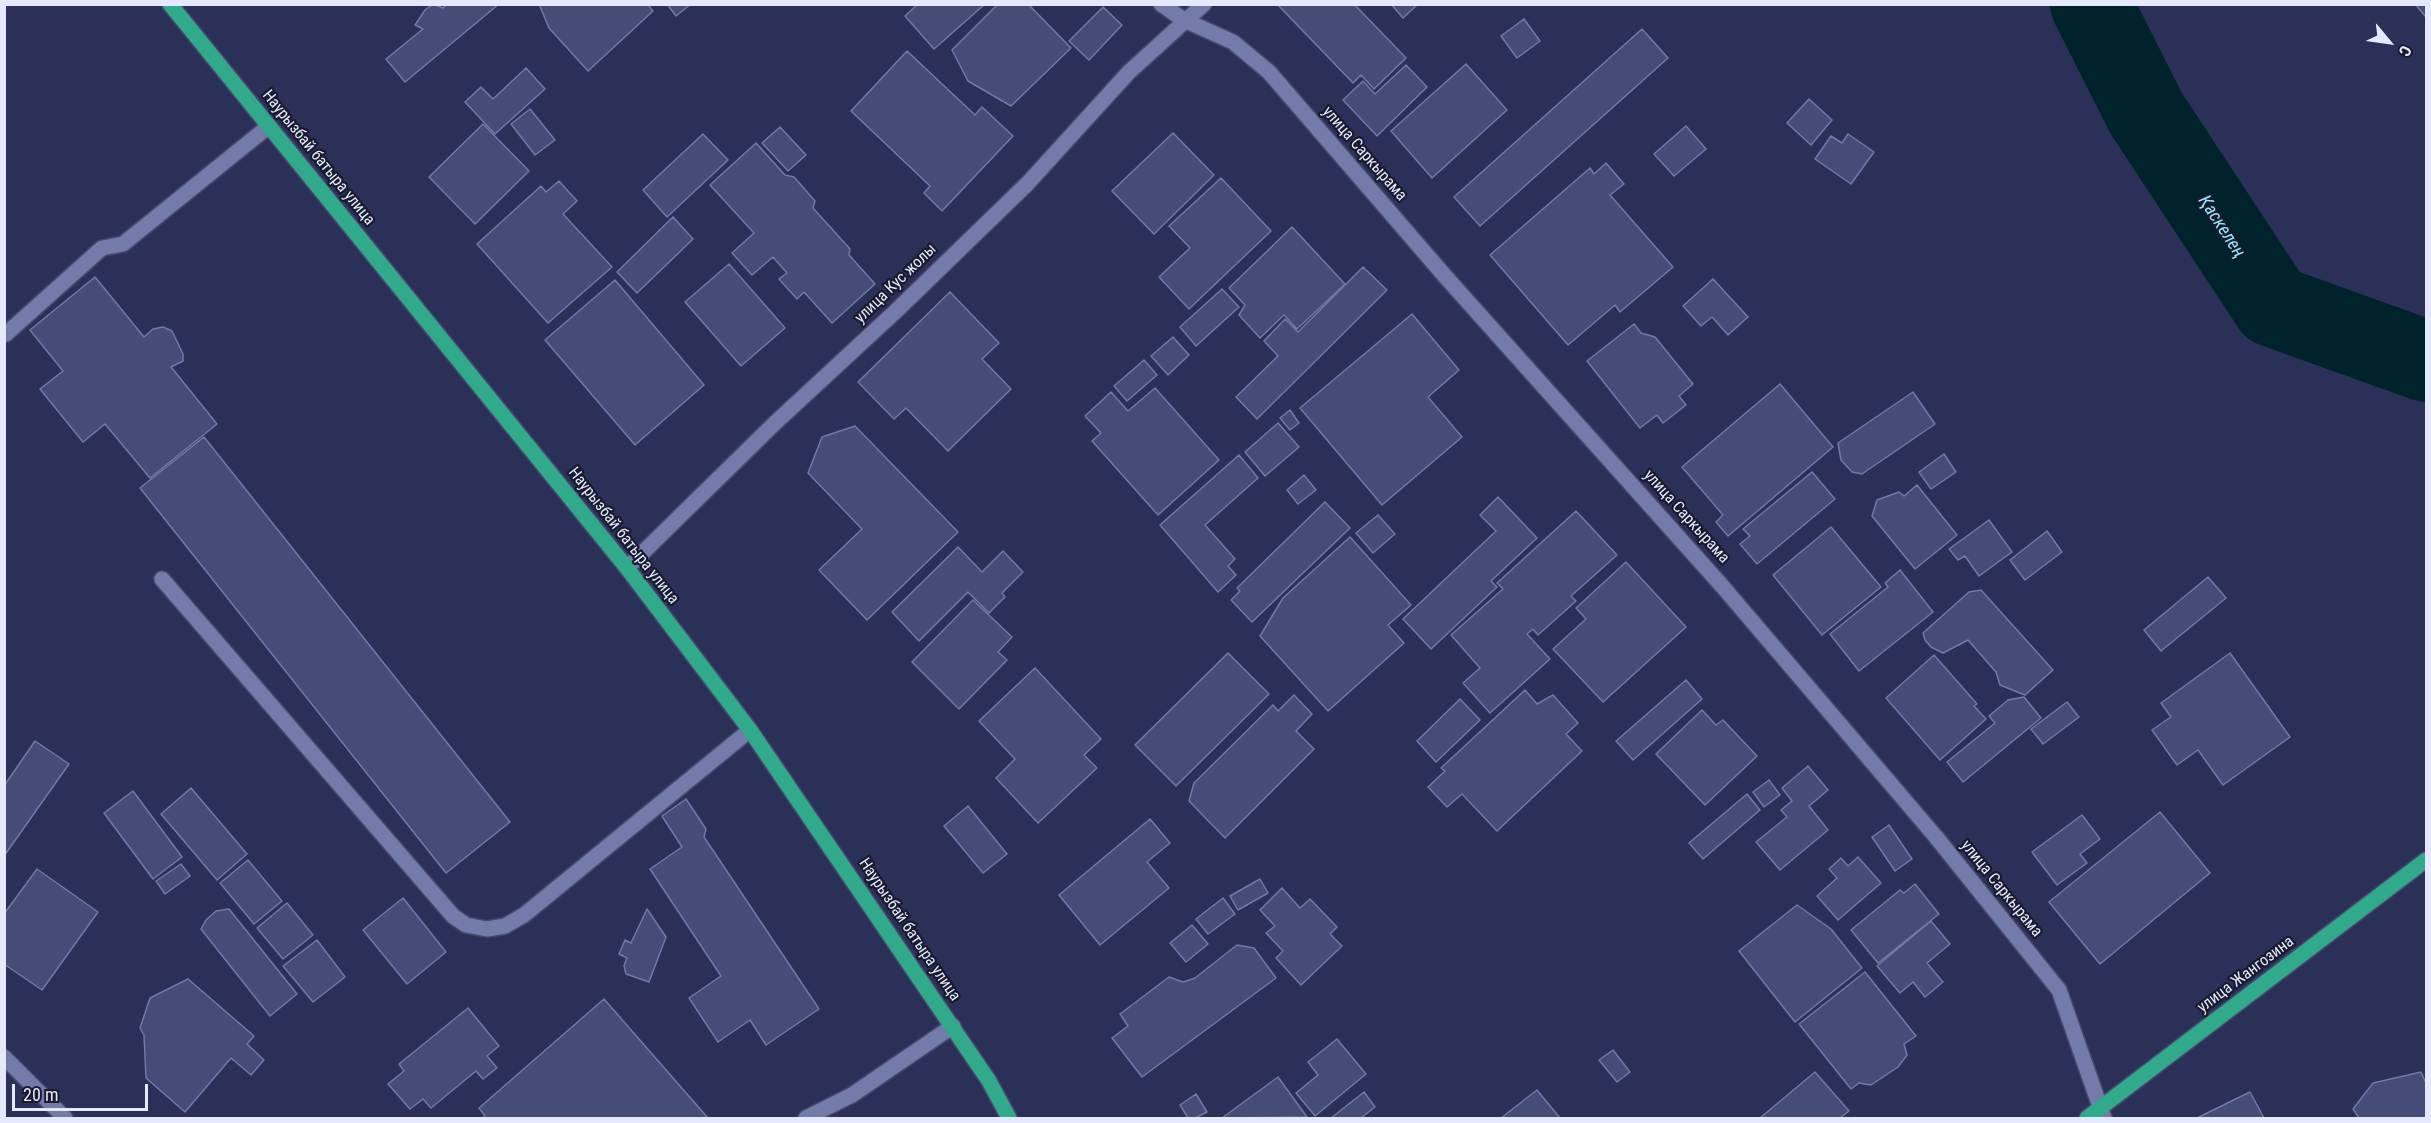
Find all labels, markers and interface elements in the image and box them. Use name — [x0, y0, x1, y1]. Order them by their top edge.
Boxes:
north arrow — [2359, 12, 2419, 72]
text: С — [2395, 42, 2416, 60]
street label: Наурызбай батыра улица — [258, 87, 378, 229]
street label: улица Саркырама — [1318, 103, 1410, 205]
water label: Қаскелең — [2193, 192, 2249, 262]
street label: улица Кус жолы — [851, 240, 941, 328]
street label: Наурызбай батыра улица — [564, 464, 682, 608]
street label: улица Саркырама — [1639, 466, 1733, 568]
street label: улица Саркырама — [1956, 837, 2046, 941]
street label: Наурызбай батыра улица — [854, 855, 964, 1005]
street label: улица Жангозина — [2194, 932, 2298, 1018]
scale bar — [15, 1072, 152, 1110]
text: 20 m — [23, 1084, 58, 1105]

